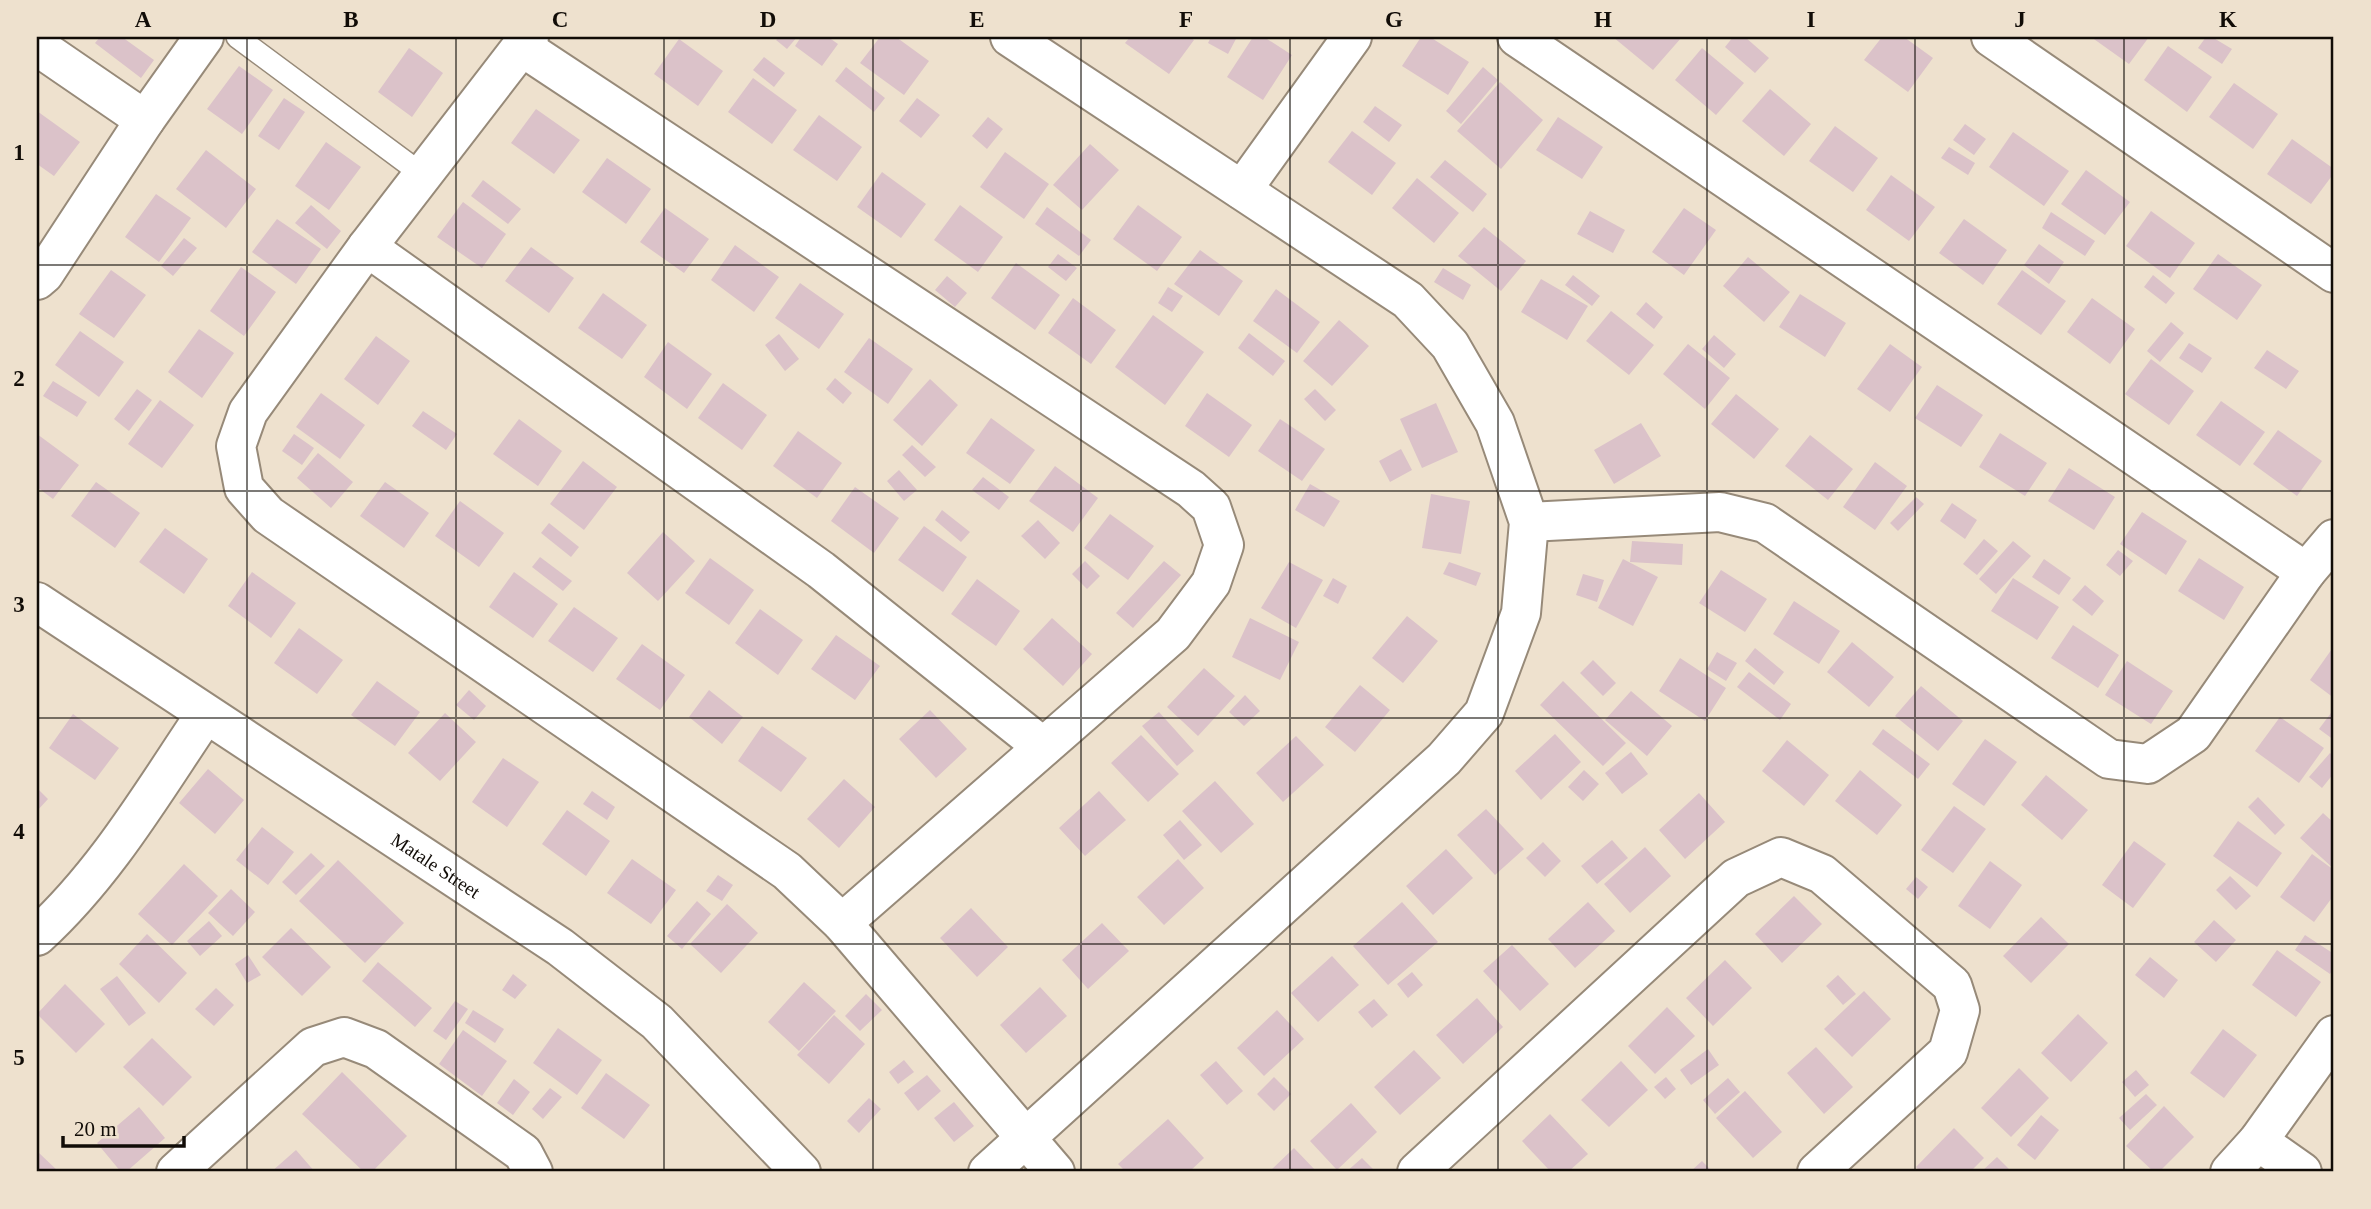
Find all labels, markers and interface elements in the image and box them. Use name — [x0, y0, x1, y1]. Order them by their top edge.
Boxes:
text: A — [135, 7, 152, 32]
text: B — [343, 7, 359, 32]
text: C — [552, 7, 568, 32]
text: D — [760, 7, 776, 32]
text: E — [969, 7, 985, 32]
text: F — [1179, 7, 1193, 32]
text: G — [1385, 7, 1403, 32]
text: H — [1594, 7, 1612, 32]
text: I — [1807, 7, 1816, 32]
text: J — [2014, 7, 2026, 32]
text: K — [2219, 7, 2237, 32]
text: 1 — [13, 140, 25, 165]
text: 2 — [13, 366, 25, 391]
text: 3 — [13, 592, 25, 617]
text: 4 — [13, 819, 25, 844]
street label: Matale Street — [388, 828, 485, 902]
text: 5 — [13, 1045, 25, 1070]
scale bar — [63, 1104, 184, 1148]
text: 20 m — [74, 1117, 117, 1141]

